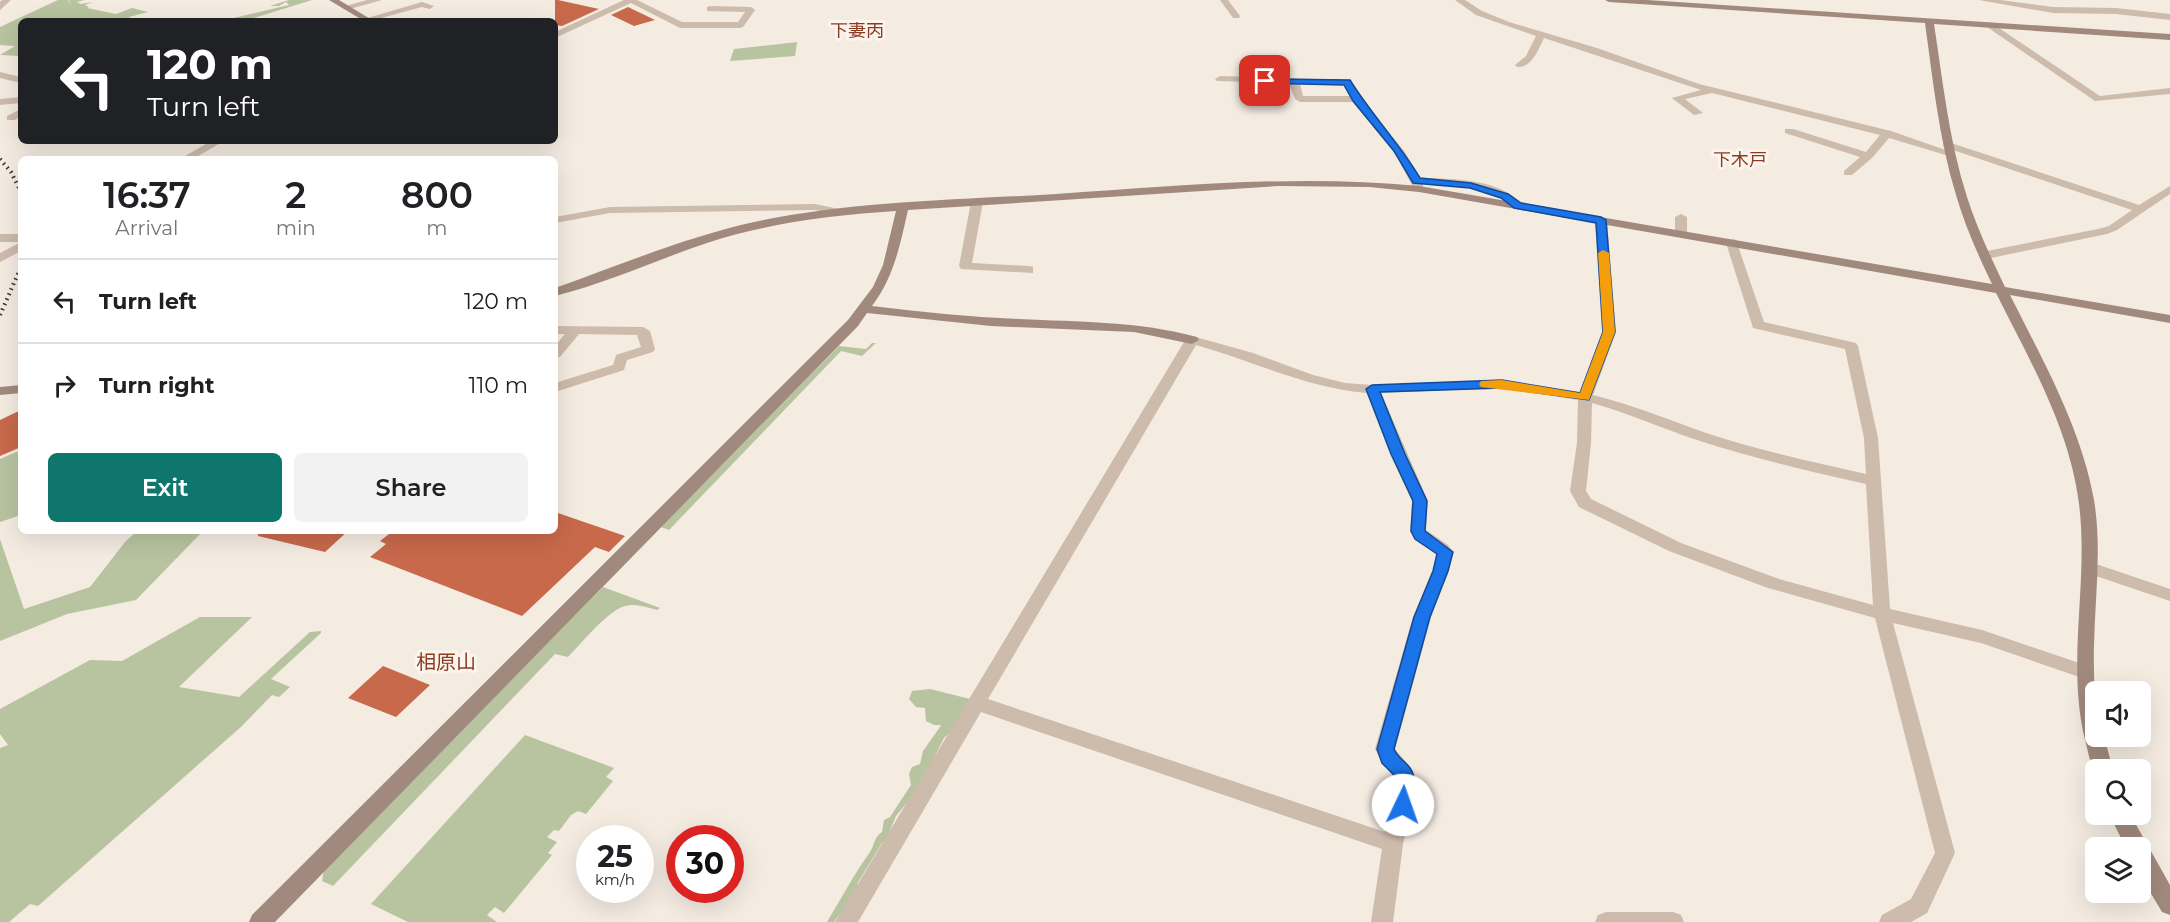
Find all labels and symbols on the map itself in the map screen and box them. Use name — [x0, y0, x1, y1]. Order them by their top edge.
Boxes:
district label: 下妻丙 — [830, 20, 884, 42]
pin — [1239, 55, 1290, 106]
district label: 下木戸 — [1713, 149, 1767, 171]
district label: 相原山 — [416, 650, 476, 674]
position arrow — [1371, 773, 1435, 837]
speed limit sign: 30 — [666, 825, 744, 903]

